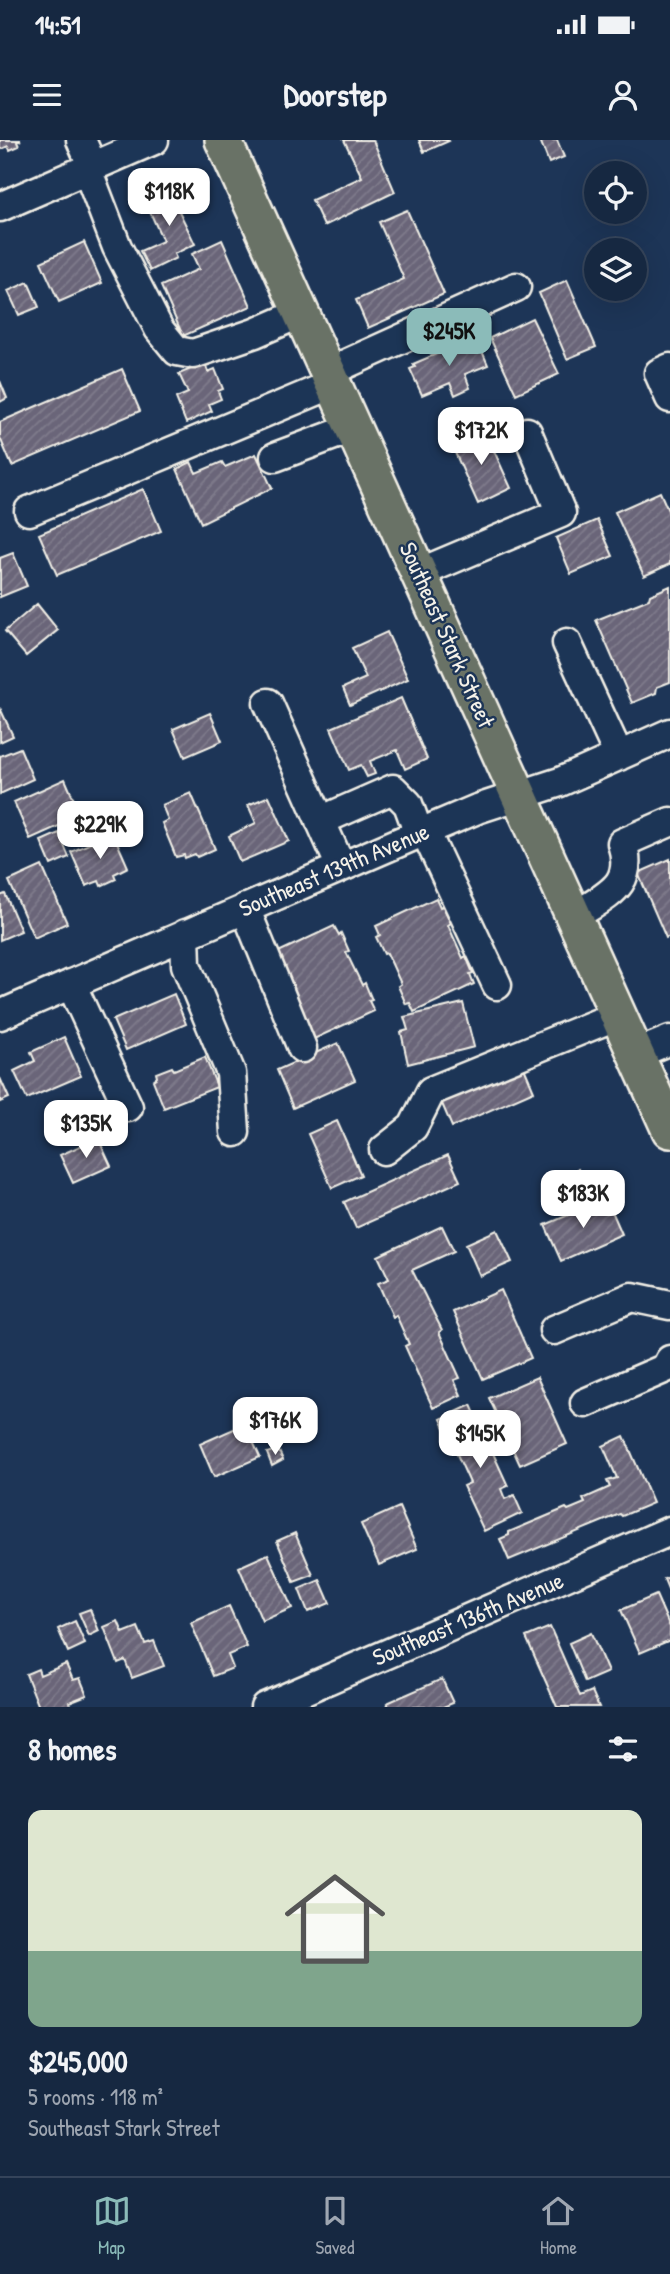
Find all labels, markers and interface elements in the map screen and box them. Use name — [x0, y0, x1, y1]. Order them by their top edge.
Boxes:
text: 14:51 — [35, 7, 81, 42]
text: Doorstep — [283, 73, 387, 116]
icon: menu — [28, 76, 66, 114]
icon: person — [604, 76, 642, 114]
map controls — [584, 161, 647, 301]
button: locate — [584, 161, 647, 224]
pin: $118K — [120, 168, 218, 228]
text: $118K — [144, 175, 194, 206]
button: layers — [584, 238, 647, 301]
pin: $245K — [400, 308, 498, 368]
text: $245K — [423, 315, 475, 346]
pin: $172K — [432, 408, 530, 467]
text: $172K — [454, 414, 508, 445]
street label: Southeast Stark Street — [393, 537, 503, 733]
pin: $229K — [51, 802, 149, 861]
text: $229K — [73, 808, 127, 839]
street label: Southeast 139th Avenue — [234, 814, 434, 924]
pin: $135K — [37, 1100, 135, 1160]
text: $135K — [60, 1107, 112, 1138]
pin: $183K — [534, 1170, 632, 1230]
text: $183K — [557, 1177, 609, 1208]
pin: $176K — [226, 1398, 324, 1457]
text: $176K — [249, 1404, 301, 1435]
pin: $145K — [431, 1410, 529, 1470]
text: $145K — [455, 1417, 505, 1448]
street label: Southeast 136th Avenue — [367, 1563, 568, 1673]
text: 8 homes — [28, 1729, 116, 1769]
icon: filters — [604, 1730, 642, 1768]
icon: home — [272, 1856, 398, 1982]
text: $245,000 — [28, 2041, 128, 2081]
text: 5 rooms · 118 m² — [28, 2081, 163, 2112]
text: Southeast Stark Street — [28, 2112, 220, 2143]
tab: Map — [93, 2192, 131, 2260]
tab: Saved — [316, 2192, 354, 2260]
tab: Home — [539, 2192, 577, 2260]

